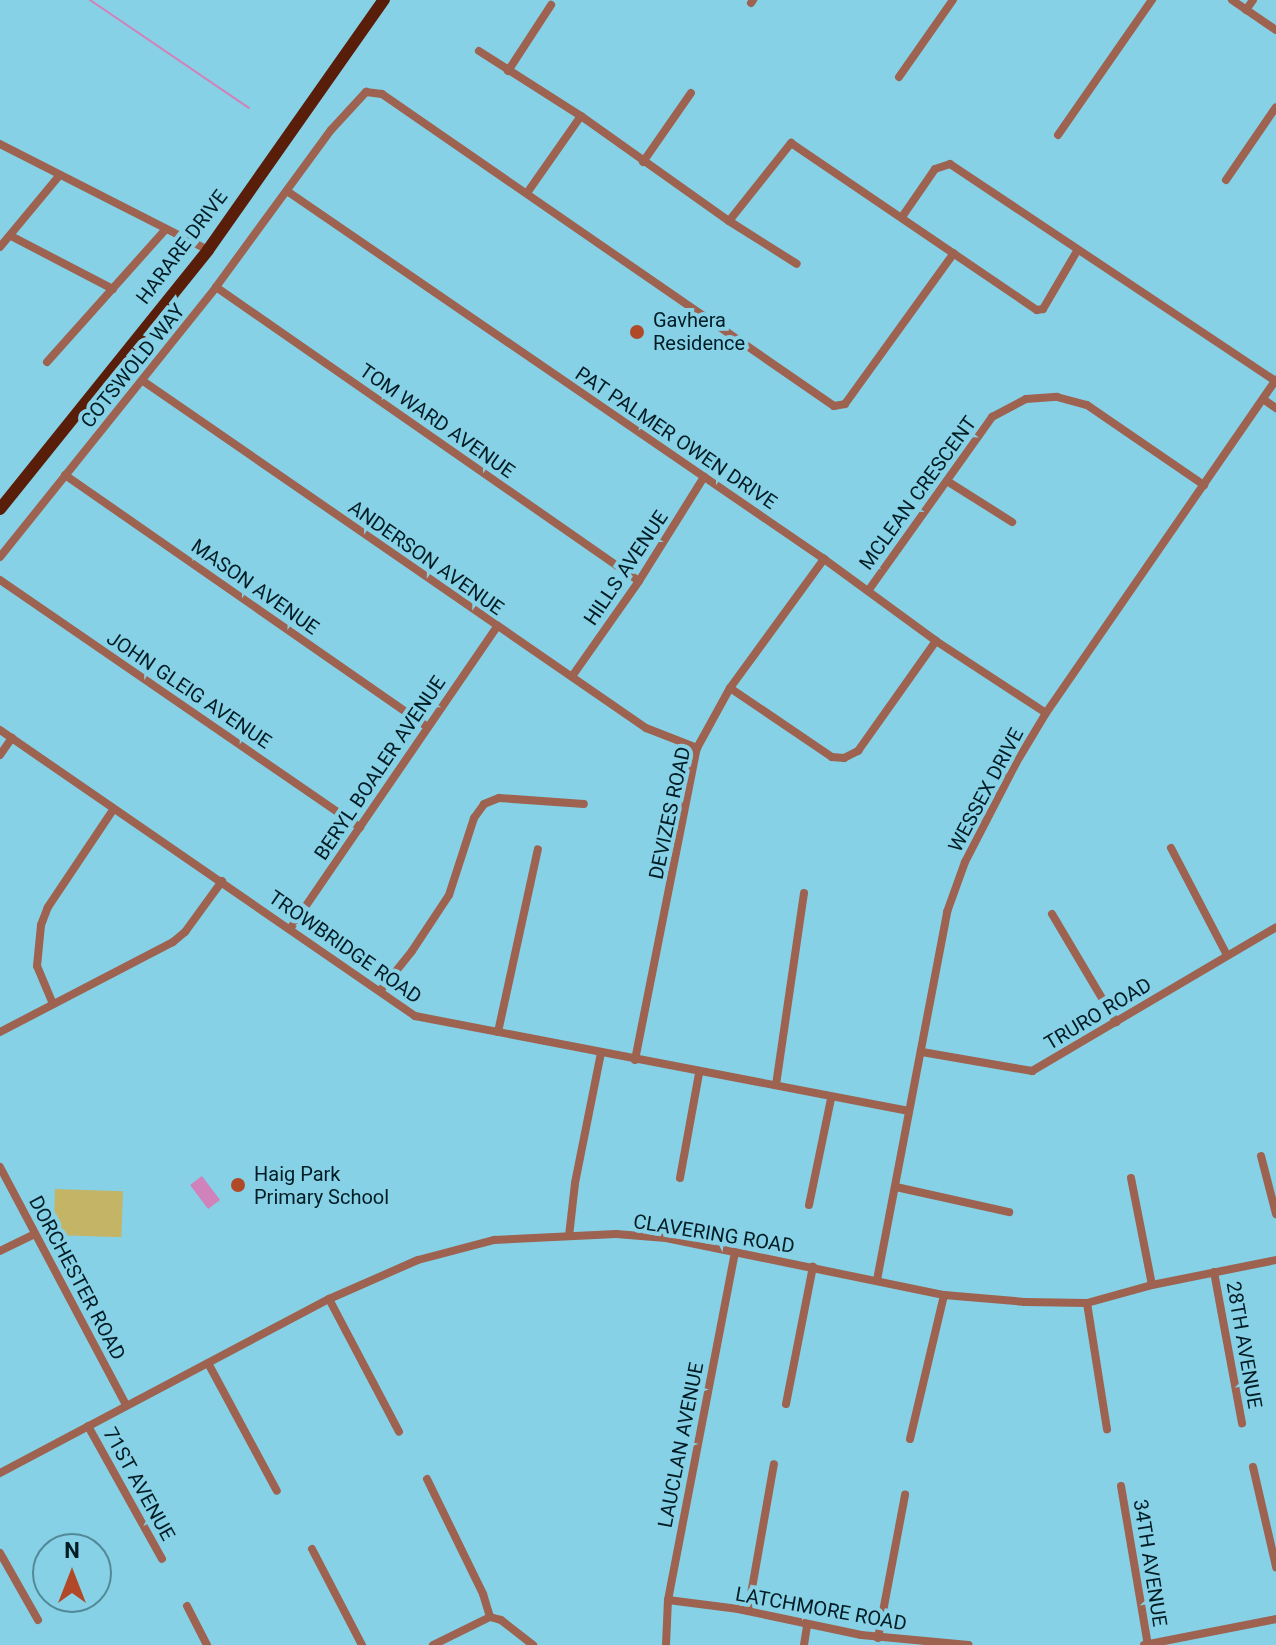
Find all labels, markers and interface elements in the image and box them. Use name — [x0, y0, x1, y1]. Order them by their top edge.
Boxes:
street label: HARARE DRIVE — [131, 185, 233, 309]
street label: COTSWOLD WAY — [76, 299, 190, 433]
place label: Gavhera Residence — [653, 308, 745, 355]
marker: Gavhera Residence — [628, 323, 646, 341]
street label: TOM WARD AVENUE — [355, 359, 519, 483]
street label: PAT PALMER OWEN DRIVE — [571, 361, 781, 515]
street label: MCLEAN CRESCENT — [854, 412, 982, 574]
street label: ANDERSON AVENUE — [344, 495, 508, 621]
street label: HILLS AVENUE — [579, 506, 673, 630]
street label: MASON AVENUE — [186, 534, 324, 640]
street label: JOHN GLEIG AVENUE — [102, 626, 276, 754]
street label: BERYL BOALER AVENUE — [309, 671, 451, 865]
street label: WESSEX DRIVE — [943, 724, 1029, 856]
street label: DEVIZES ROAD — [644, 745, 696, 881]
street label: TROWBRIDGE ROAD — [264, 885, 426, 1009]
street label: TRURO ROAD — [1040, 973, 1156, 1055]
place label: Haig Park Primary School — [254, 1162, 389, 1209]
marker: Haig Park Primary School — [229, 1176, 247, 1194]
street label: DORCHESTER ROAD — [24, 1192, 130, 1364]
street label: CLAVERING ROAD — [632, 1209, 796, 1259]
street label: 28TH AVENUE — [1221, 1280, 1267, 1410]
street label: LAUCLAN AVENUE — [653, 1360, 709, 1530]
street label: 71ST AVENUE — [98, 1423, 180, 1545]
street label: 34TH AVENUE — [1128, 1498, 1172, 1628]
north arrow — [32, 1533, 112, 1613]
text: N — [64, 1538, 80, 1563]
street label: LATCHMORE ROAD — [733, 1582, 909, 1636]

